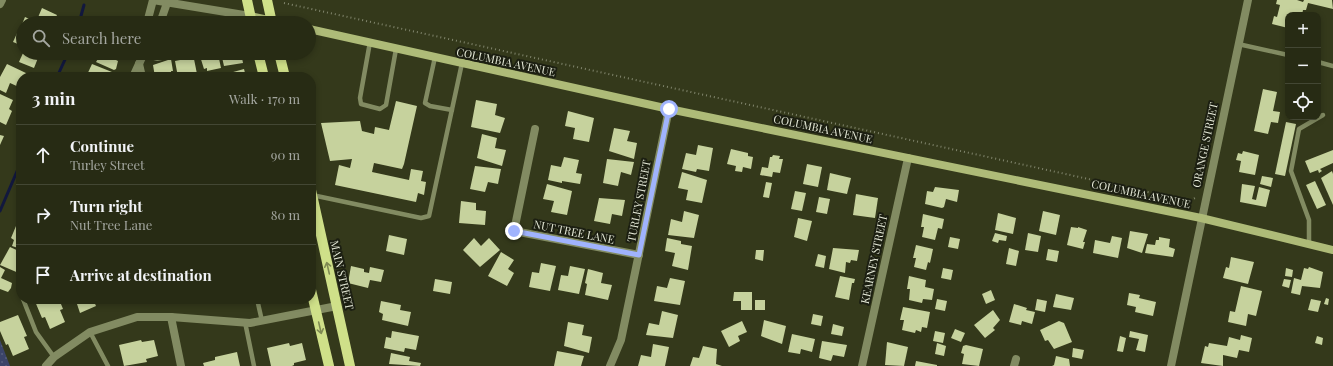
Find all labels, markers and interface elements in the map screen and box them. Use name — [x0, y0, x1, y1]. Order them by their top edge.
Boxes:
map controls — [1285, 12, 1321, 120]
button: + — [1285, 12, 1321, 48]
search box — [16, 16, 316, 60]
icon: search — [30, 27, 52, 49]
text: Search here — [62, 28, 141, 48]
street label: COLUMBIA AVENUE — [455, 44, 557, 79]
button: − — [1285, 48, 1321, 84]
button: locate — [1285, 84, 1321, 120]
text: 3 min — [32, 87, 75, 109]
text: Walk · 170 m — [229, 90, 300, 107]
route start — [660, 100, 678, 118]
street label: ORANGE STREET — [1188, 101, 1221, 189]
street label: COLUMBIA AVENUE — [772, 111, 874, 146]
text: Continue — [70, 136, 134, 156]
icon: ahead — [32, 144, 54, 166]
text: 90 m — [271, 146, 300, 163]
text: Turley Street — [70, 156, 145, 173]
street label: TURLEY STREET — [623, 158, 654, 243]
street label: COLUMBIA AVENUE — [1090, 176, 1192, 211]
text: Turn right — [70, 196, 143, 216]
icon: right — [32, 204, 54, 226]
text: 80 m — [271, 206, 300, 223]
street label: KEARNEY STREET — [857, 213, 890, 305]
text: Nut Tree Lane — [70, 216, 152, 233]
street label: NUT TREE LANE — [532, 216, 616, 247]
route end — [505, 222, 523, 240]
street label: MAIN STREET — [327, 239, 358, 311]
one-way arrow — [324, 262, 332, 275]
icon: arrive — [32, 264, 54, 286]
text: Arrive at destination — [70, 265, 212, 285]
one-way arrow — [316, 321, 324, 334]

